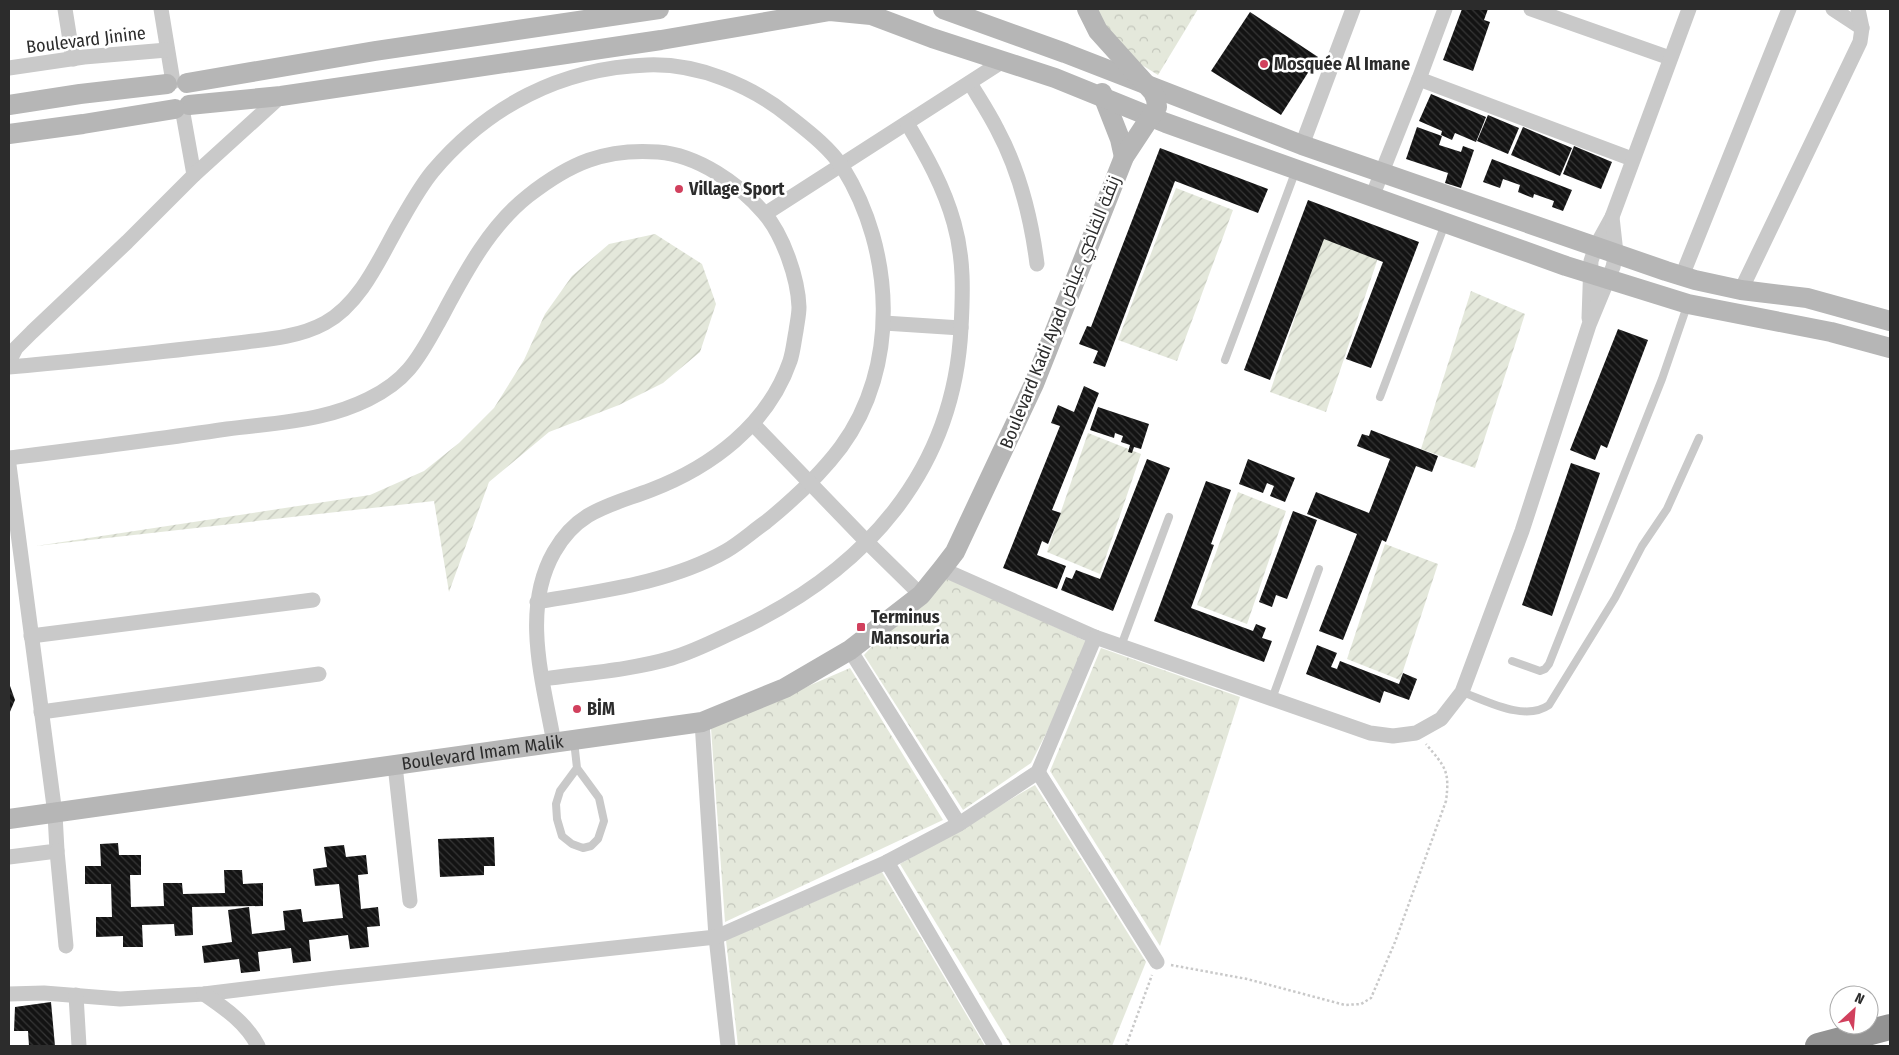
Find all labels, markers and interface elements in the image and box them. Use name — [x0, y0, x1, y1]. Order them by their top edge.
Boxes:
street label: Boulevard Jinine — [25, 22, 147, 58]
place label: Mosquée Al Imane — [1274, 53, 1410, 75]
marker: Mosquée Al Imane — [1258, 58, 1270, 70]
street label: Boulevard Kadi Ayad زنقة القاضي عياض — [995, 172, 1127, 453]
place label: Village Sport — [688, 178, 785, 200]
marker: Village Sport — [673, 183, 685, 195]
place label: Terminus Mansouria — [871, 606, 949, 649]
marker: Terminus Mansouria — [855, 621, 867, 633]
place label: BİM — [587, 698, 615, 720]
marker: BİM — [571, 703, 583, 715]
street label: Boulevard Imam Malik — [400, 730, 565, 775]
north arrow — [1829, 985, 1879, 1035]
text: N — [1852, 989, 1867, 1008]

